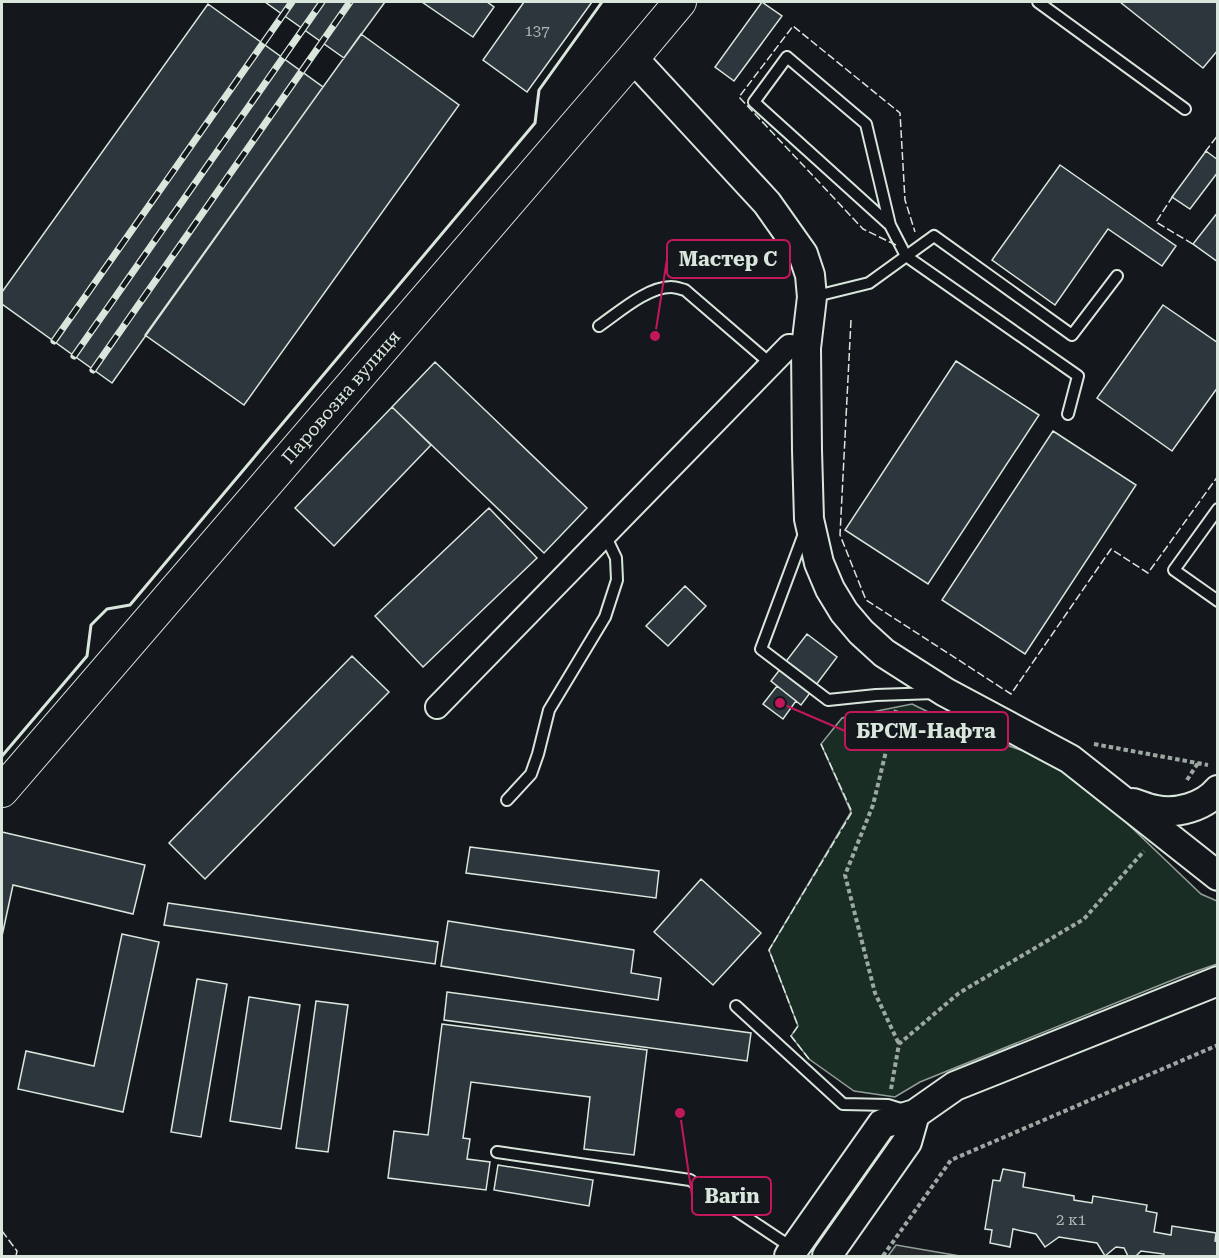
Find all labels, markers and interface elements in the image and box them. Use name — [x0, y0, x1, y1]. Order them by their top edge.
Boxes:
house number: 137 — [524, 22, 550, 40]
callout: Мастер С — [667, 240, 790, 278]
text: Мастер С — [679, 247, 777, 271]
street label: Паровозна вулиця — [277, 326, 404, 468]
callout: БРСМ-Нафта — [845, 712, 1008, 750]
text: БРСМ-Нафта — [856, 719, 996, 743]
callout: Barin — [692, 1177, 771, 1215]
text: Barin — [704, 1184, 760, 1208]
house number: 2 к1 — [1056, 1211, 1086, 1229]

